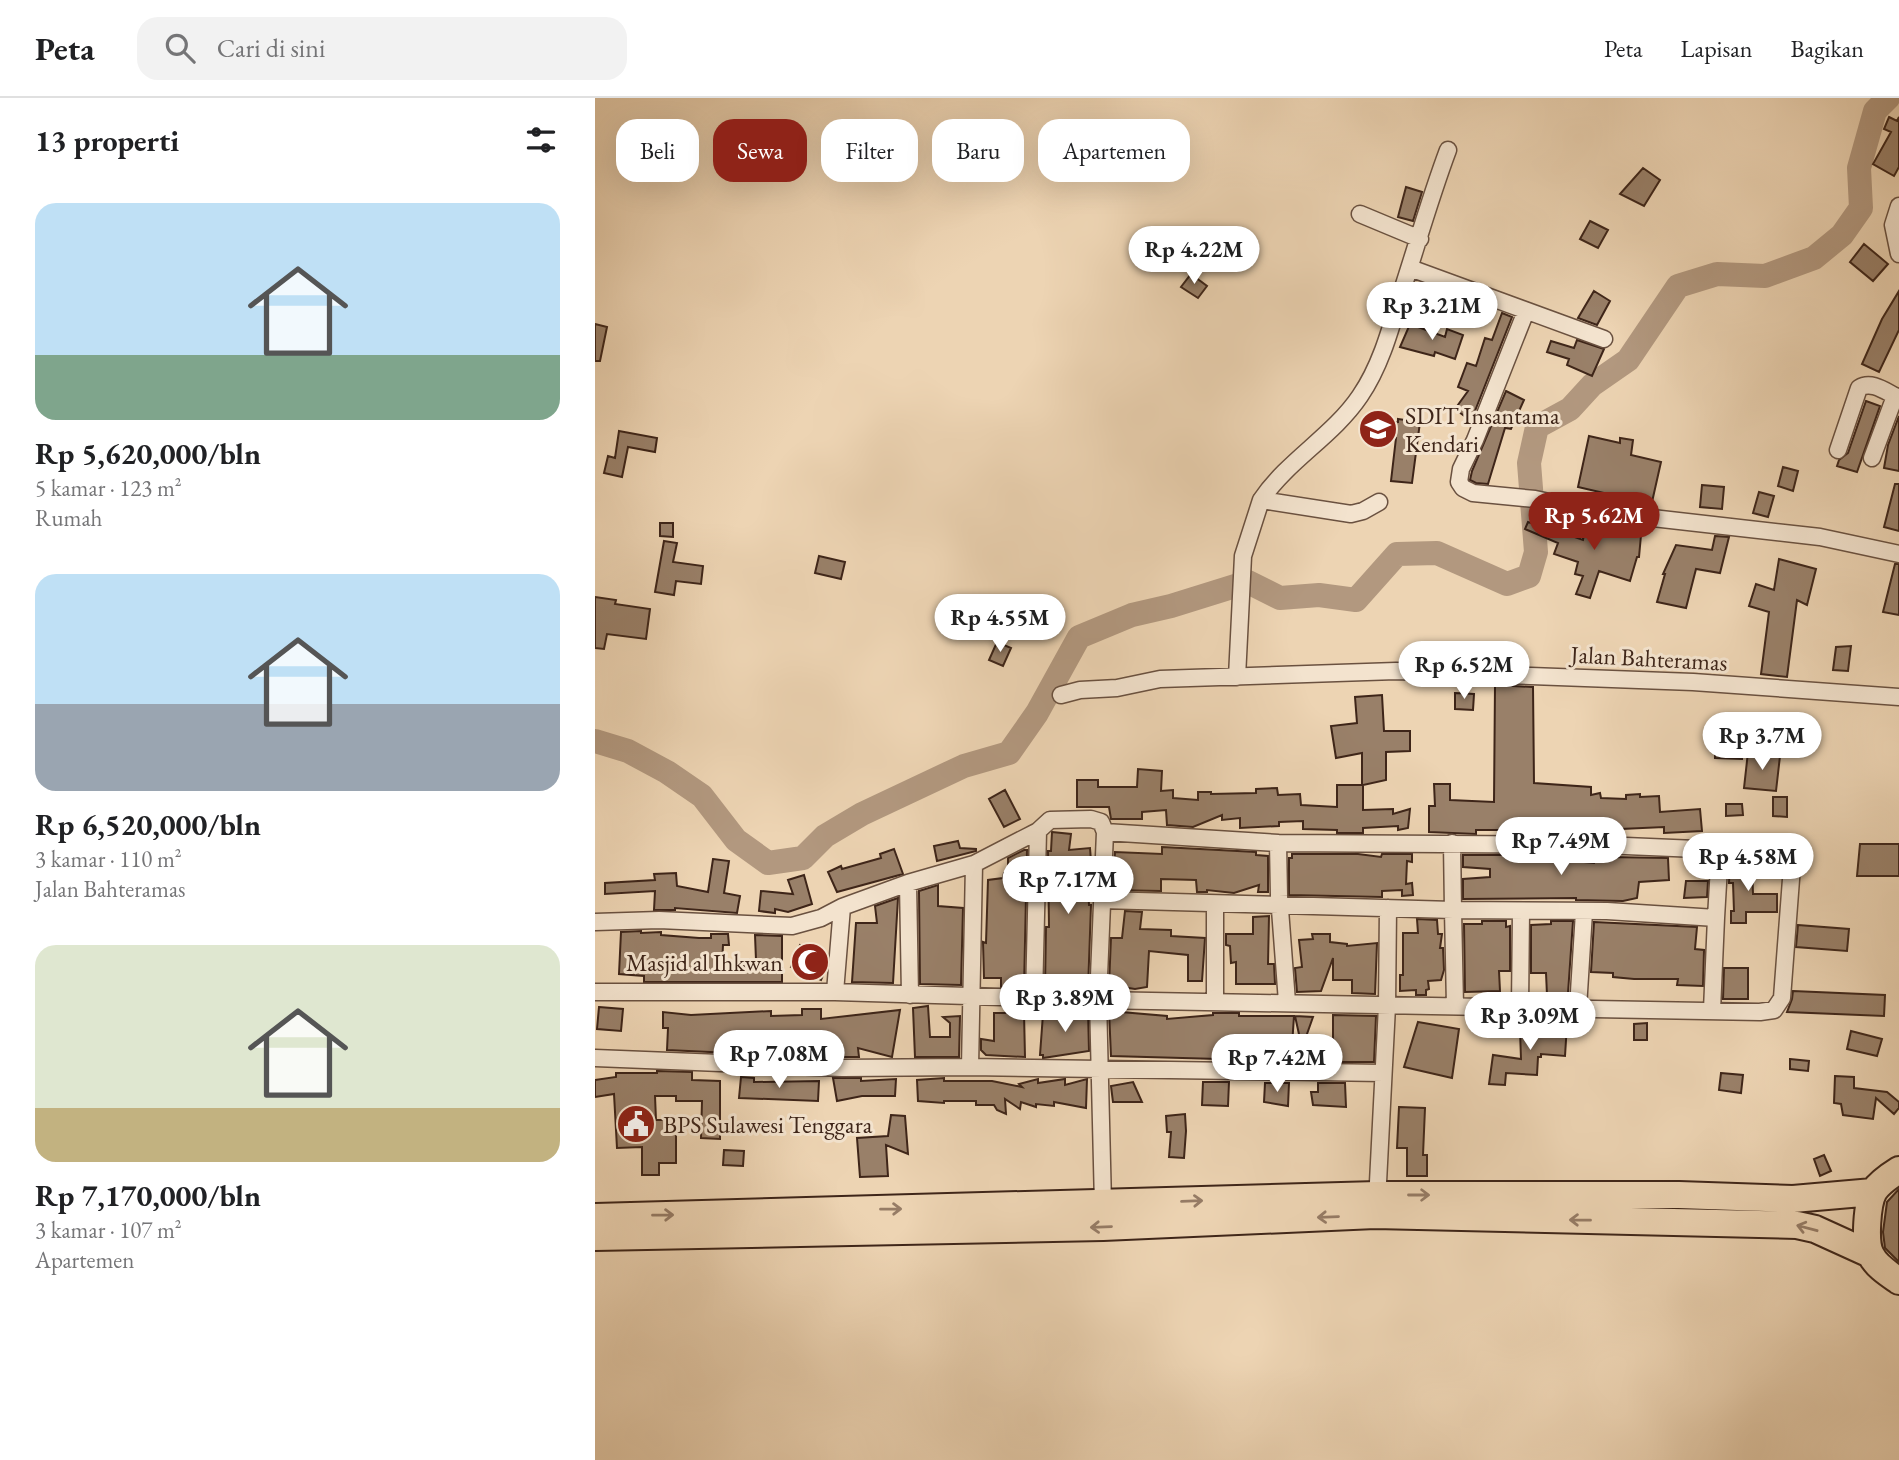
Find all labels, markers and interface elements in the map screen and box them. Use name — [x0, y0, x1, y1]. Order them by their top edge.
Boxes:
search box — [137, 17, 627, 80]
text: Peta — [35, 27, 95, 70]
icon: search — [161, 29, 199, 67]
text: Cari di sini — [217, 31, 325, 65]
text: Peta — [1604, 33, 1643, 64]
text: Lapisan — [1681, 33, 1753, 64]
text: Bagikan — [1791, 33, 1864, 64]
chip: Beli — [616, 119, 699, 182]
chip: Sewa — [713, 119, 807, 182]
chip: Filter — [821, 119, 918, 182]
chip: Baru — [932, 119, 1024, 182]
chip: Apartemen — [1038, 119, 1190, 182]
text: 13 properti — [35, 121, 179, 160]
icon: filters — [522, 121, 560, 159]
pin: Rp 4.22M — [1122, 226, 1266, 286]
text: Rp 4.22M — [1145, 234, 1243, 264]
icon: home — [235, 248, 361, 374]
pin: Rp 3.21M — [1360, 282, 1504, 342]
text: Rp 3.21M — [1383, 290, 1481, 320]
place label: SDIT Insantama Kendari — [1405, 400, 1560, 459]
school or university icon: SDIT Insantama Kendari — [1357, 408, 1399, 450]
text: Rp 5,620,000/bln — [35, 434, 261, 473]
text: 5 kamar · 123 m² — [35, 473, 182, 503]
pin: Rp 5.62M — [1522, 492, 1666, 552]
text: Rp 5.62M — [1545, 500, 1643, 530]
text: Rumah — [35, 503, 102, 533]
pin: Rp 4.55M — [928, 594, 1072, 654]
text: Rp 4.55M — [951, 602, 1049, 632]
icon: home — [235, 619, 361, 745]
street label: Jalan Bahteramas — [1568, 638, 1728, 678]
pin: Rp 6.52M — [1392, 642, 1536, 701]
text: Rp 6.52M — [1415, 649, 1513, 679]
pin: Rp 3.7M — [1697, 712, 1827, 772]
text: Rp 3.7M — [1719, 720, 1805, 750]
text: Rp 6,520,000/bln — [35, 805, 261, 844]
pin: Rp 7.49M — [1489, 818, 1633, 877]
text: Rp 7.49M — [1512, 825, 1610, 855]
pin: Rp 4.58M — [1676, 834, 1820, 893]
text: Rp 4.58M — [1699, 841, 1797, 871]
text: 3 kamar · 110 m² — [35, 844, 182, 874]
pin: Rp 7.17M — [996, 856, 1140, 916]
text: Rp 7.17M — [1019, 864, 1117, 894]
text: Jalan Bahteramas — [35, 874, 186, 904]
mosque icon: Masjid al Ihkwan — [789, 941, 831, 983]
place label: Masjid al Ihkwan — [626, 947, 783, 978]
pin: Rp 3.89M — [993, 974, 1137, 1034]
text: Rp 3.89M — [1016, 982, 1114, 1012]
icon: home — [235, 990, 361, 1116]
pin: Rp 3.09M — [1458, 992, 1602, 1052]
text: Rp 3.09M — [1481, 1000, 1579, 1030]
pin: Rp 7.08M — [707, 1030, 851, 1090]
pin: Rp 7.42M — [1205, 1034, 1349, 1094]
text: Rp 7.08M — [730, 1038, 828, 1068]
text: Rp 7.42M — [1228, 1042, 1326, 1072]
public building icon: BPS Sulawesi Tenggara — [615, 1103, 657, 1145]
place label: BPS Sulawesi Tenggara — [663, 1109, 873, 1140]
text: Rp 7,170,000/bln — [35, 1176, 261, 1215]
one-way arrow — [1407, 1188, 1430, 1202]
one-way arrow — [1180, 1194, 1203, 1208]
one-way arrow — [879, 1202, 902, 1216]
one-way arrow — [651, 1208, 674, 1222]
one-way arrow — [1317, 1211, 1340, 1224]
one-way arrow — [1569, 1213, 1592, 1227]
text: 3 kamar · 107 m² — [35, 1215, 182, 1245]
one-way arrow — [1090, 1220, 1113, 1234]
one-way arrow — [1796, 1221, 1819, 1234]
text: Apartemen — [35, 1245, 134, 1275]

